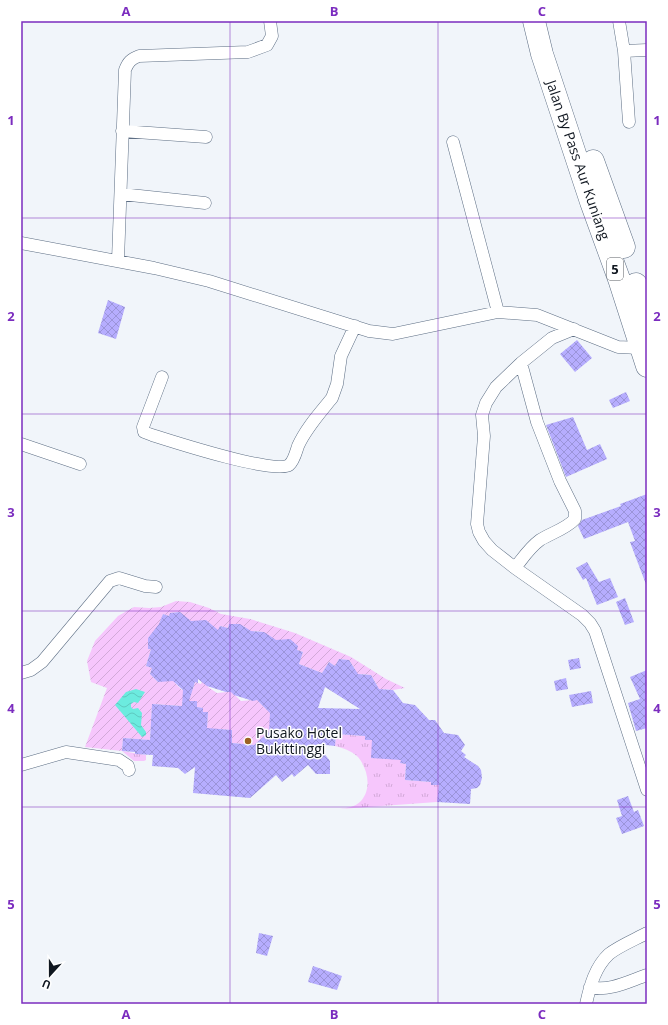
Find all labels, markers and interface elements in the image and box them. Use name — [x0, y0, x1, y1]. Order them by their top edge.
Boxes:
text: A — [122, 2, 131, 20]
text: B — [330, 2, 339, 20]
text: C — [538, 2, 546, 20]
street label: Jalan By Pass Aur Kuniang — [541, 75, 615, 243]
text: 1 — [7, 111, 15, 129]
text: 1 — [653, 111, 661, 129]
road number: 5 — [607, 258, 623, 280]
text: 2 — [7, 307, 15, 325]
text: 2 — [653, 307, 661, 325]
text: 3 — [7, 503, 15, 521]
text: 3 — [653, 503, 661, 521]
text: 4 — [7, 699, 15, 717]
text: 4 — [653, 699, 661, 717]
place label: Pusako Hotel Bukittinggi — [256, 723, 342, 758]
marker: Pusako Hotel Bukittinggi — [243, 736, 253, 746]
text: 5 — [7, 895, 15, 913]
text: 5 — [653, 895, 661, 913]
north arrow — [30, 955, 70, 995]
text: U — [40, 976, 53, 993]
text: A — [122, 1005, 131, 1023]
text: B — [330, 1005, 339, 1023]
text: C — [538, 1005, 546, 1023]

